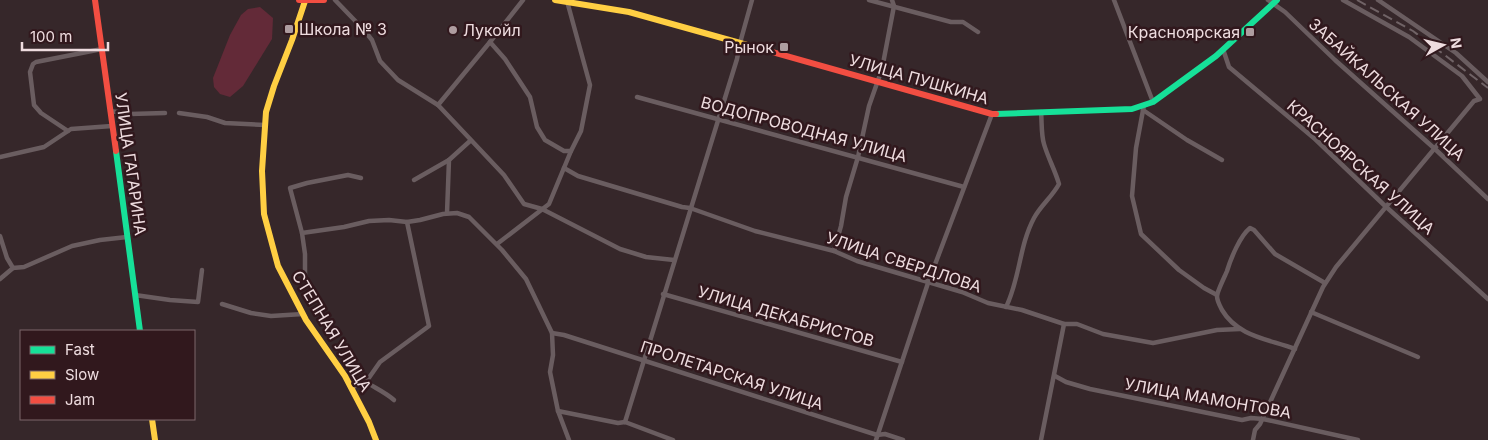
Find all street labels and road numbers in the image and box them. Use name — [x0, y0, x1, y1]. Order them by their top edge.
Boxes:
street label: ЗАБАЙКАЛЬСКАЯ УЛИЦА — [1305, 14, 1469, 164]
street label: УЛИЦА ПУШКИНА — [847, 50, 991, 108]
street label: УЛИЦА ГАГАРИНА — [111, 91, 151, 237]
street label: ВОДОПРОВОДНАЯ УЛИЦА — [699, 92, 909, 166]
street label: КРАСНОЯРСКАЯ УЛИЦА — [1283, 95, 1439, 239]
street label: УЛИЦА СВЕРДЛОВА — [824, 227, 984, 297]
street label: СТЕПНАЯ УЛИЦА — [288, 267, 376, 395]
street label: УЛИЦА ДЕКАБРИСТОВ — [696, 281, 876, 351]
street label: ПРОЛЕТАРСКАЯ УЛИЦА — [638, 336, 826, 414]
street label: УЛИЦА МАМОНТОВА — [1123, 373, 1293, 423]

